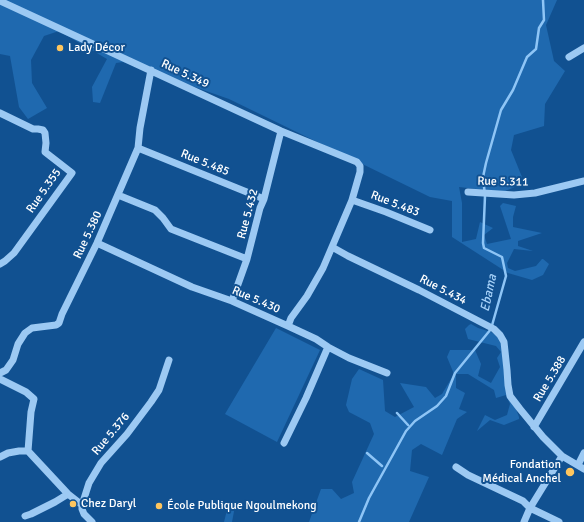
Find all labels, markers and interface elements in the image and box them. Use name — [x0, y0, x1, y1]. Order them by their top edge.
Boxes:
place label: Lady Décor — [68, 41, 125, 55]
marker: Lady Décor — [55, 43, 65, 53]
street label: Rue 5.349 — [159, 57, 211, 91]
street label: Rue 5.485 — [179, 147, 231, 179]
street label: Rue 5.355 — [23, 166, 65, 216]
street label: Rue 5.311 — [477, 174, 529, 190]
street label: Rue 5.432 — [234, 187, 262, 241]
street label: Rue 5.483 — [369, 188, 421, 220]
street label: Rue 5.380 — [71, 209, 105, 261]
street label: Rue 5.434 — [417, 272, 469, 308]
water label: Ebama — [477, 273, 501, 313]
street label: Rue 5.430 — [230, 283, 282, 317]
street label: Rue 5.388 — [531, 353, 569, 405]
street label: Rue 5.376 — [89, 410, 133, 458]
place label: Fondation Médical Anchel — [482, 458, 561, 486]
marker: Fondation Médical Anchel — [564, 466, 576, 478]
place label: Chez Daryl — [81, 497, 136, 511]
marker: Chez Daryl — [68, 499, 78, 509]
place label: École Publique Ngoulmekong — [167, 499, 317, 513]
marker: École Publique Ngoulmekong — [154, 501, 164, 511]

